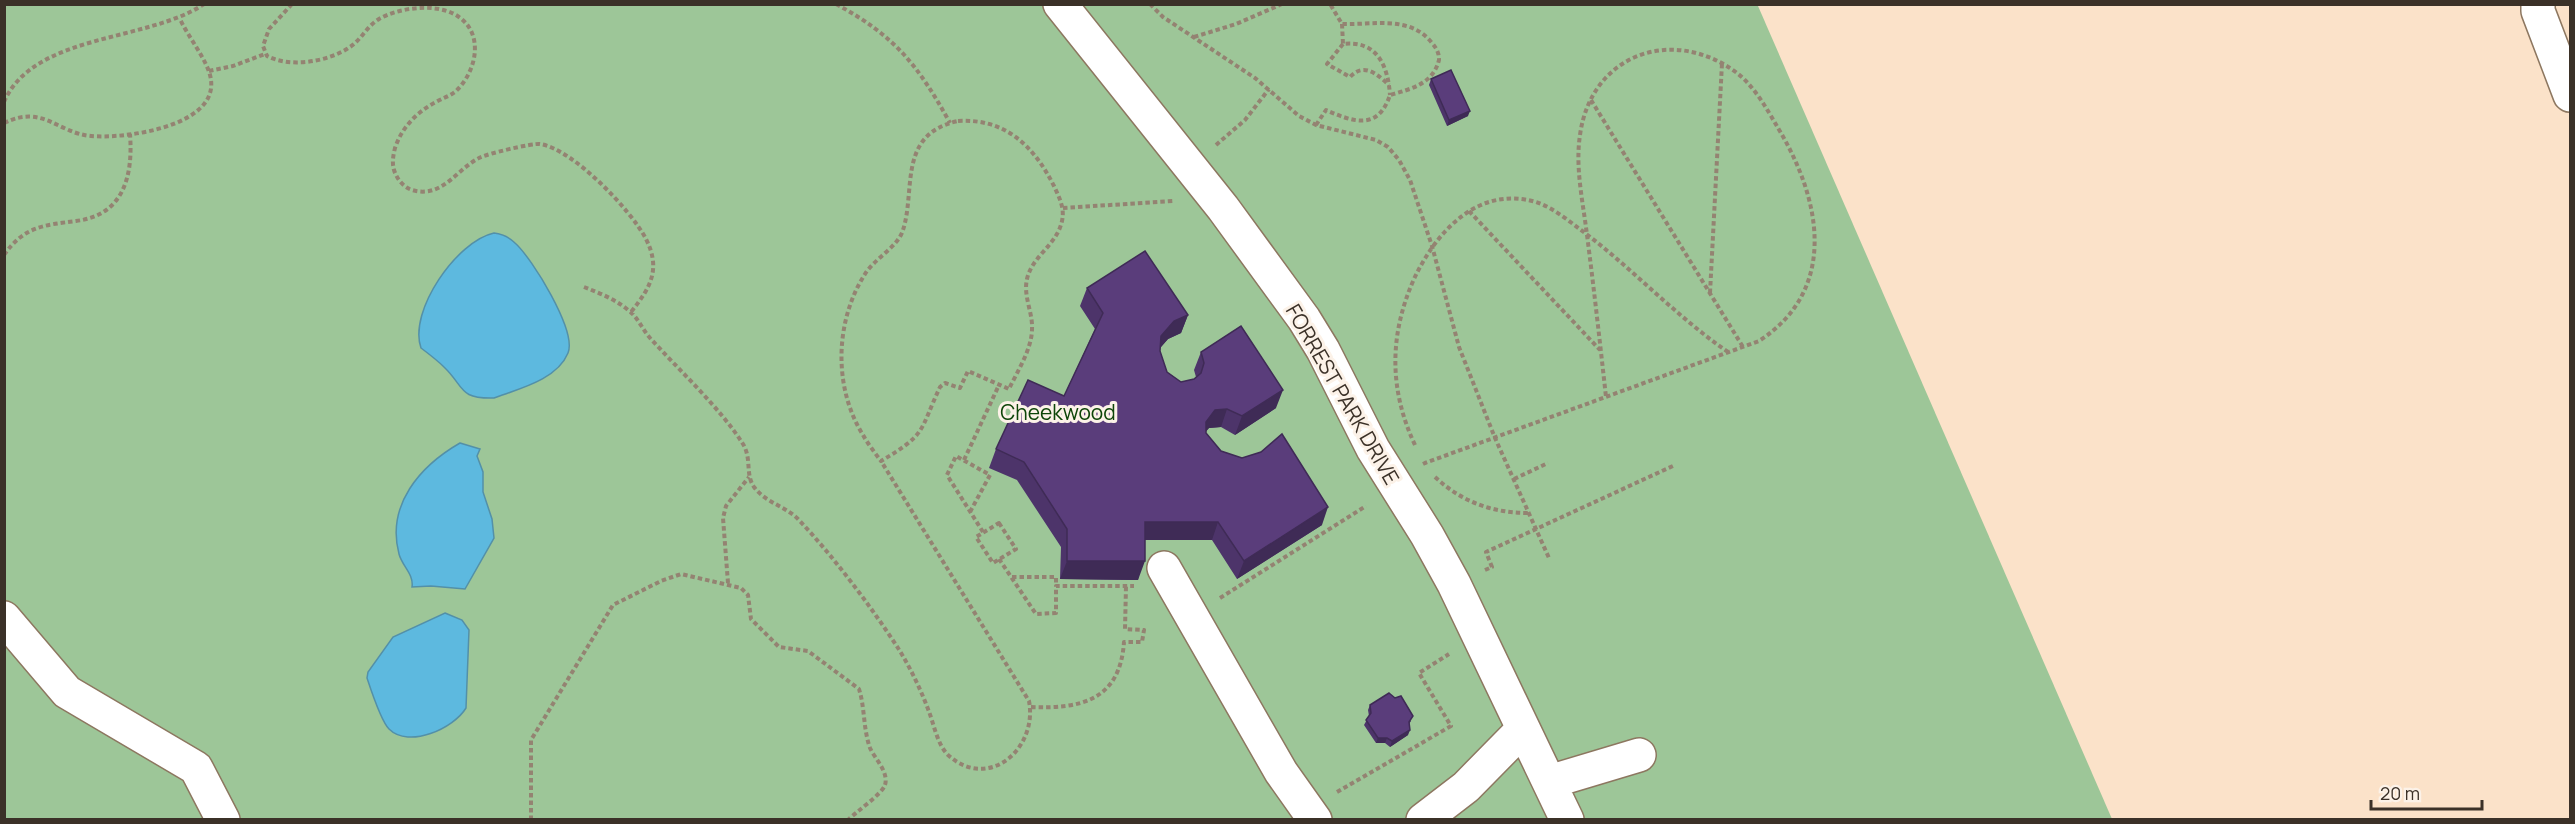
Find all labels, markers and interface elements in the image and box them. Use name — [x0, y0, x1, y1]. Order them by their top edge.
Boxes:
street label: FORREST PARK DRIVE — [1280, 299, 1406, 489]
park label: Cheekwood — [1000, 398, 1116, 426]
scale bar — [2371, 773, 2482, 811]
text: 20 m — [2380, 781, 2420, 805]

